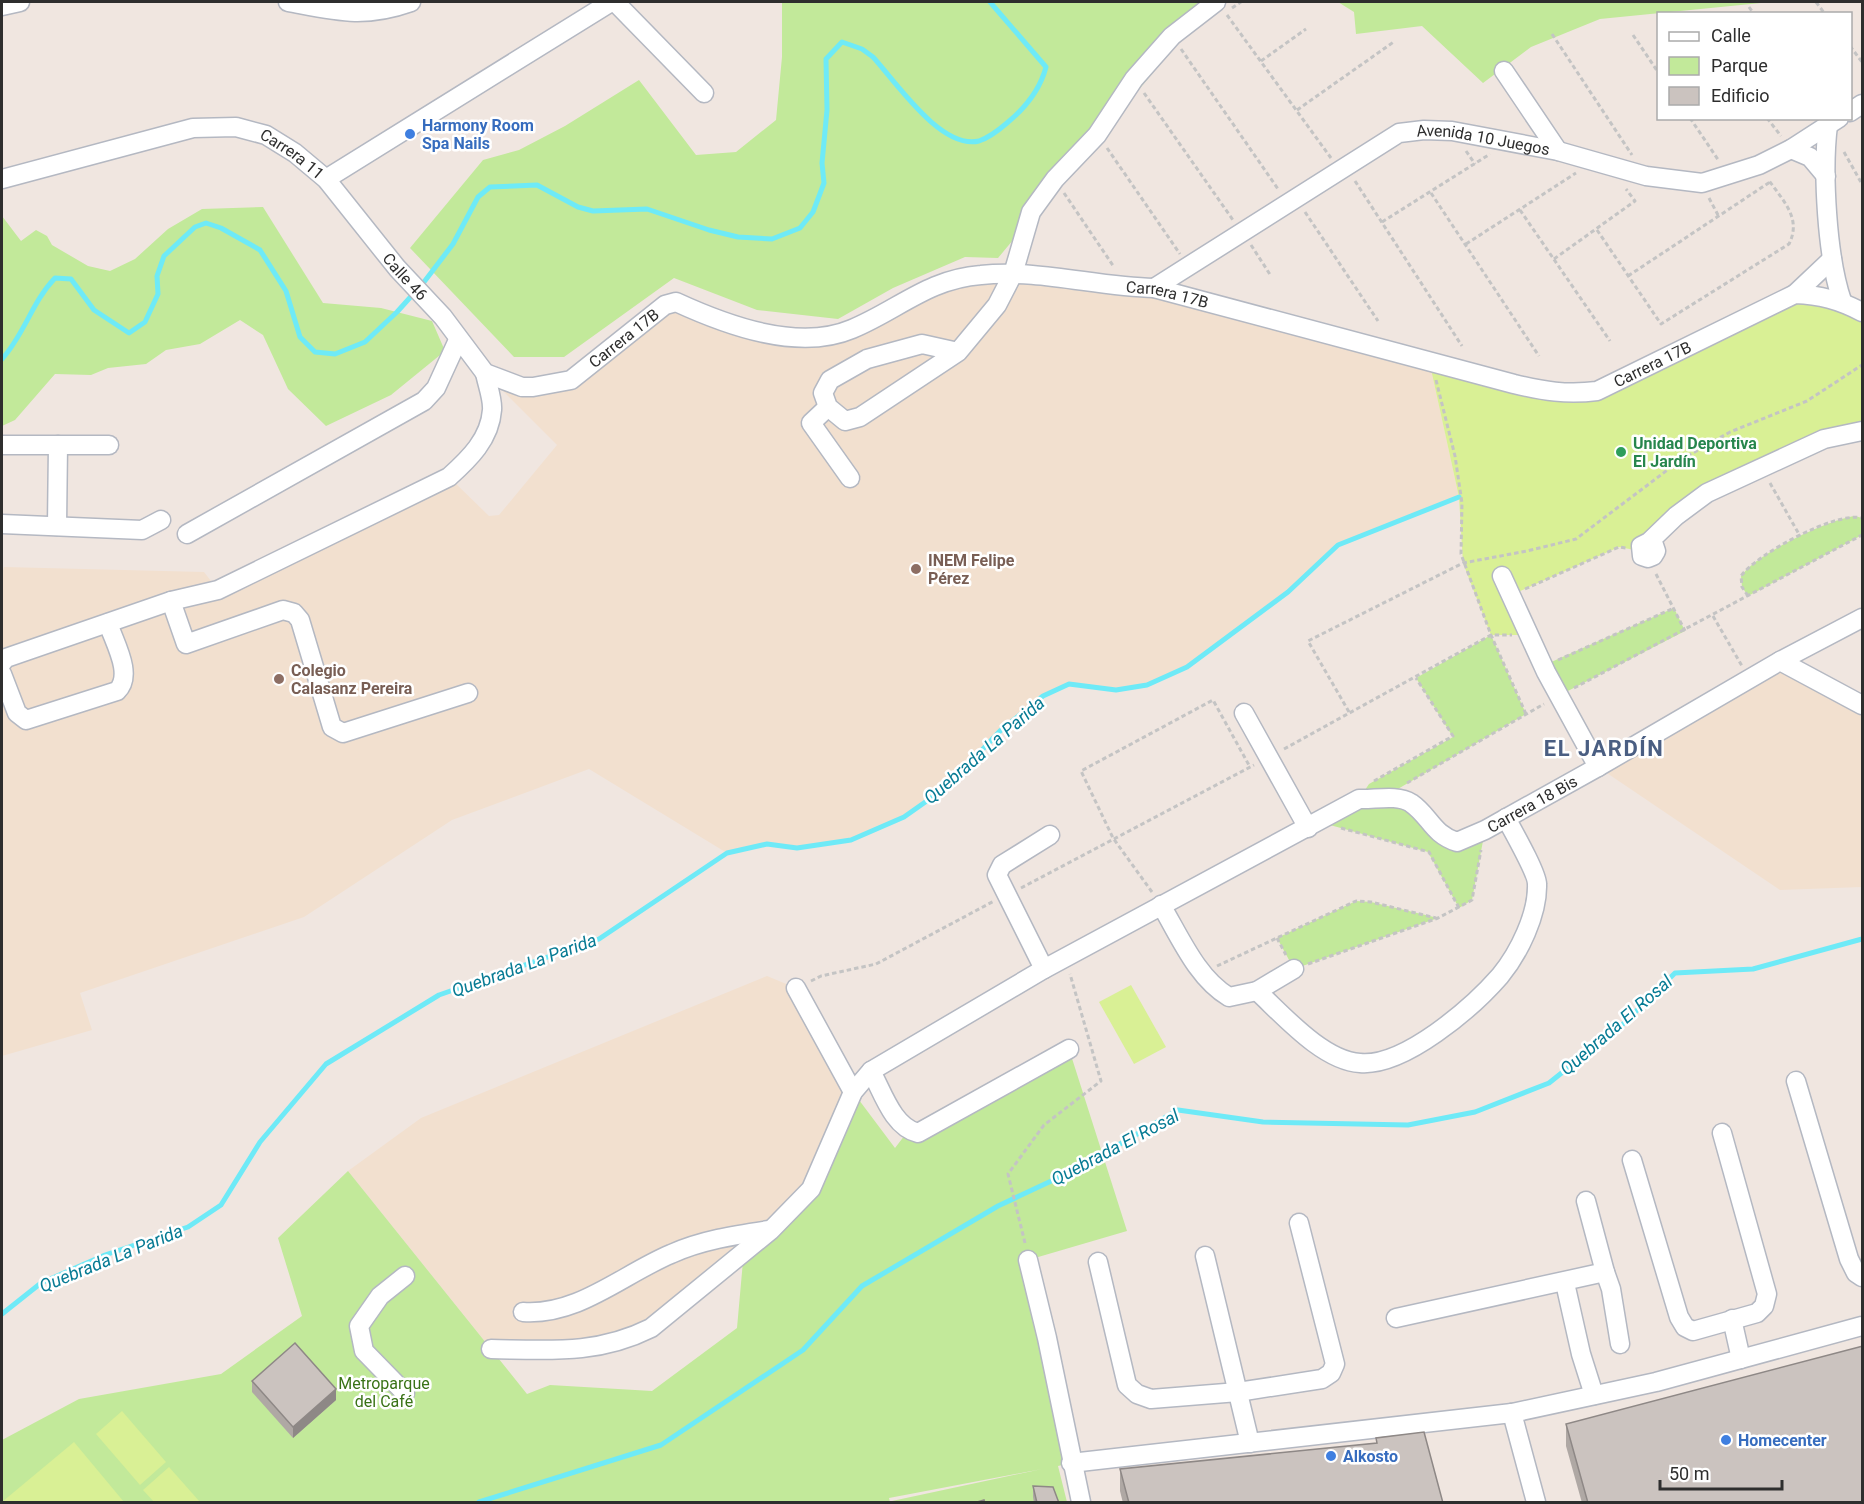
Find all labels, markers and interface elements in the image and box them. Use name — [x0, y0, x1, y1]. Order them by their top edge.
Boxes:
legend — [1657, 12, 1852, 120]
text: Calle — [1711, 25, 1751, 46]
text: Parque — [1711, 55, 1768, 76]
text: Edificio — [1711, 85, 1770, 106]
place label: Harmony Room Spa Nails — [422, 116, 534, 153]
street label: Avenida 10 Juegos — [1415, 120, 1551, 159]
street label: Carrera 11 — [257, 124, 328, 183]
marker: Harmony Room Spa Nails — [403, 127, 417, 141]
street label: Calle 46 — [379, 249, 432, 304]
street label: Carrera 17B — [1125, 277, 1211, 312]
street label: Carrera 17B — [585, 304, 662, 372]
street label: Carrera 17B — [1610, 337, 1694, 391]
place label: Unidad Deportiva El Jardín — [1633, 434, 1757, 471]
marker: Unidad Deportiva El Jardín — [1614, 445, 1628, 459]
place label: INEM Felipe Pérez — [928, 551, 1015, 588]
marker: INEM Felipe Pérez — [909, 562, 923, 576]
place label: Colegio Calasanz Pereira — [291, 661, 413, 698]
marker: Colegio Calasanz Pereira — [272, 672, 286, 686]
water label: Quebrada La Parida — [919, 692, 1049, 808]
district label: EL JARDÍN — [1544, 736, 1664, 761]
street label: Carrera 18 Bis — [1484, 771, 1580, 836]
water label: Quebrada La Parida — [449, 929, 599, 1001]
water label: Quebrada El Rosal — [1556, 970, 1677, 1079]
water label: Quebrada El Rosal — [1048, 1104, 1183, 1190]
water label: Quebrada La Parida — [36, 1220, 186, 1296]
park label: Metroparque del Café — [338, 1374, 430, 1411]
place label: Homecenter — [1738, 1431, 1827, 1450]
marker: Homecenter — [1719, 1433, 1733, 1447]
place label: Alkosto — [1343, 1447, 1398, 1466]
marker: Alkosto — [1324, 1449, 1338, 1463]
scale bar — [1660, 1453, 1782, 1491]
text: 50 m — [1669, 1463, 1709, 1484]

